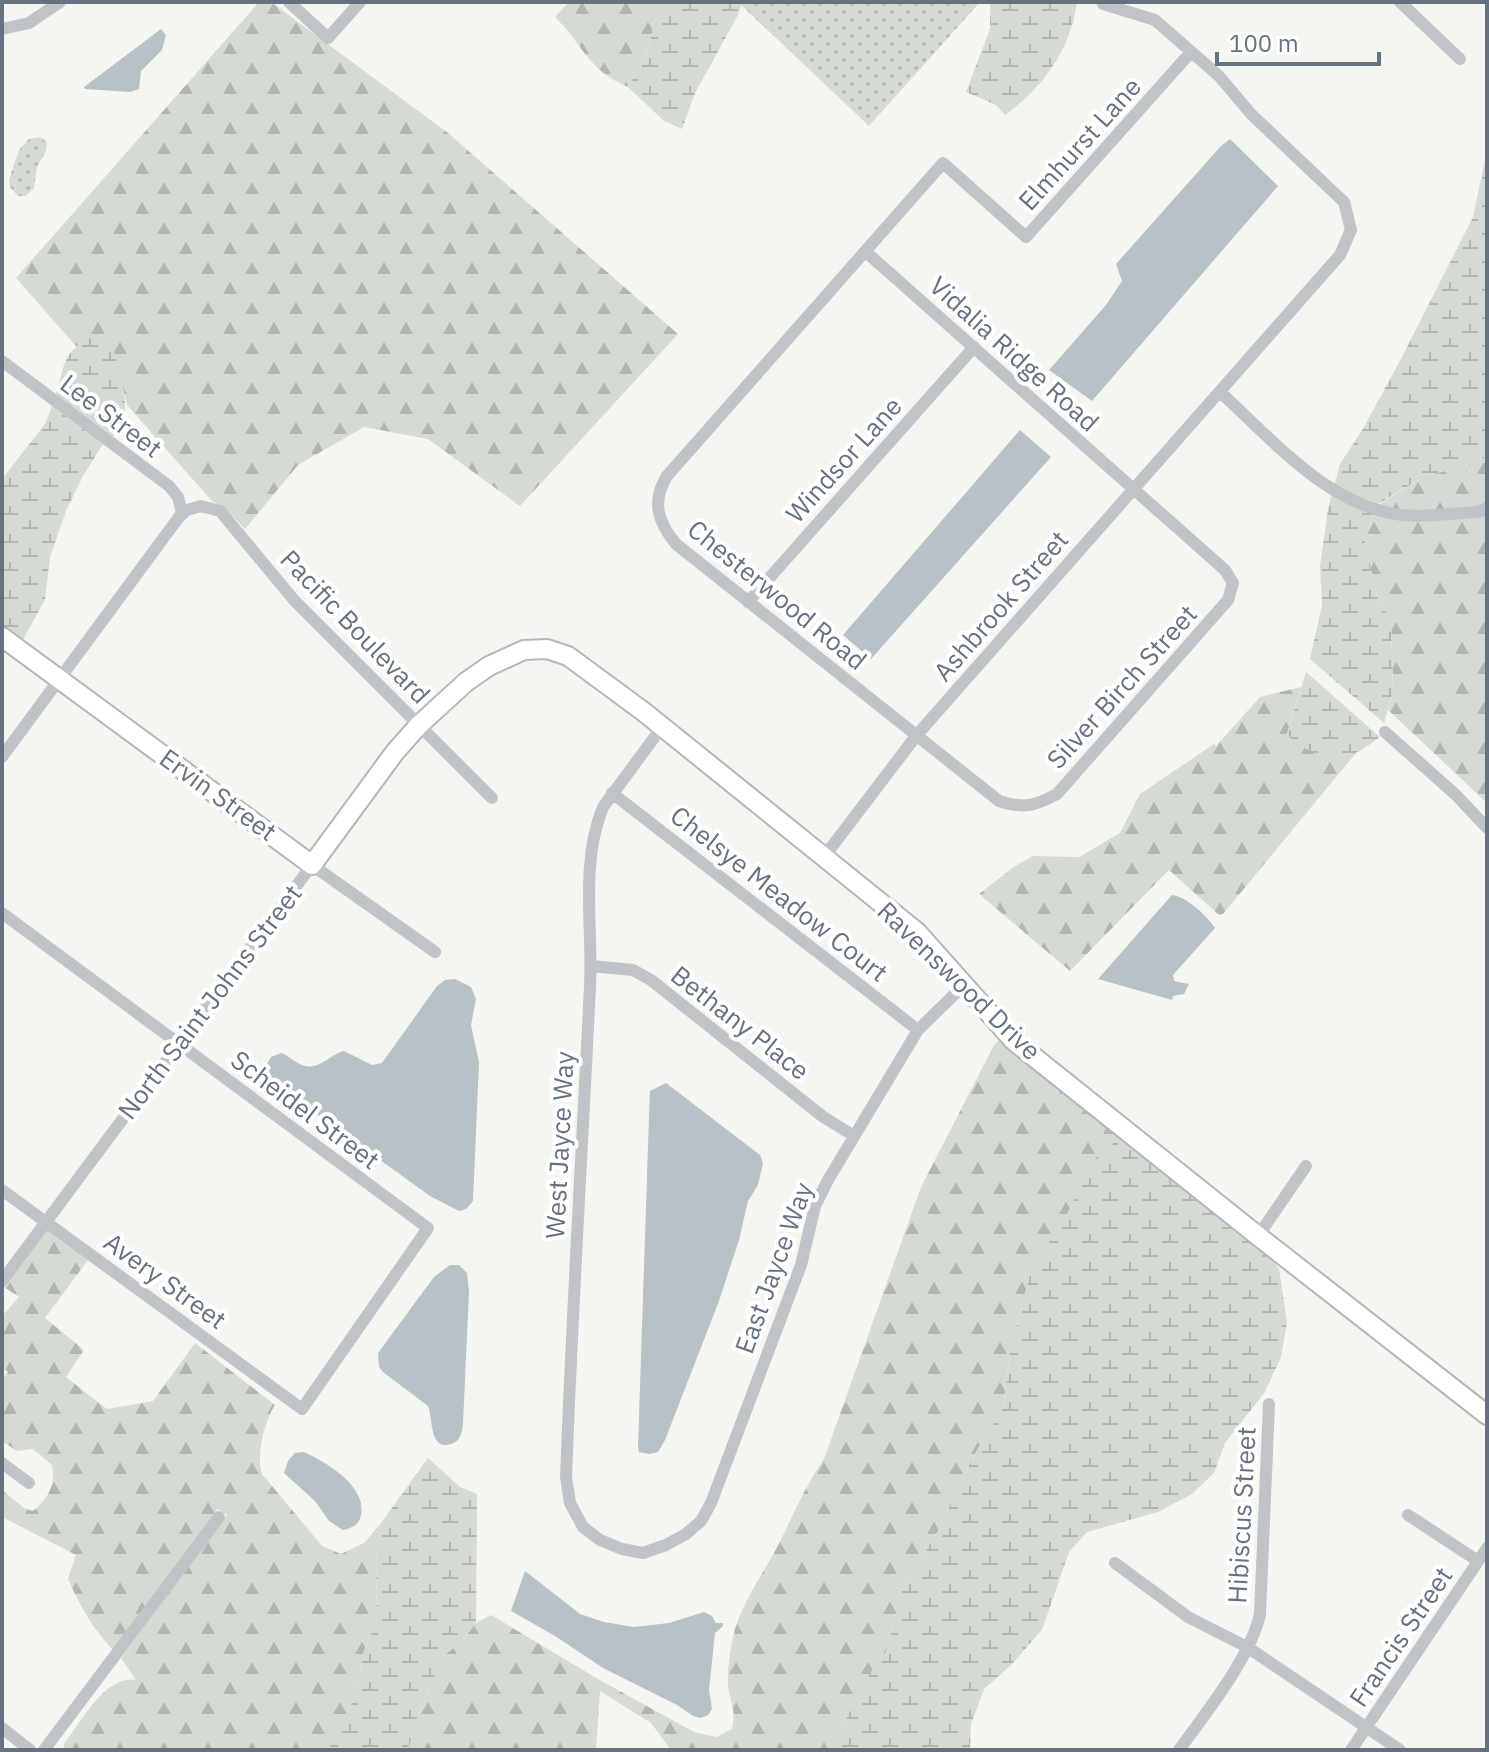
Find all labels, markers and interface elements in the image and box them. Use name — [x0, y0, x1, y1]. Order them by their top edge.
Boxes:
scale bar — [1217, 16, 1379, 66]
text: 100 m — [1229, 27, 1299, 59]
street label: Elmhurst Lane — [1011, 70, 1148, 217]
street label: Vidalia Ridge Road — [923, 268, 1107, 438]
street label: Lee Street — [54, 366, 169, 465]
street label: Windsor Lane — [778, 389, 909, 530]
street label: Chesterwood Road — [681, 512, 874, 677]
street label: Ashbrook Street — [925, 523, 1075, 688]
street label: Pacific Boulevard — [274, 542, 438, 711]
street label: Silver Birch Street — [1039, 597, 1204, 775]
street label: Ervin Street — [153, 740, 284, 848]
street label: Chelsye Meadow Court — [664, 798, 895, 989]
street label: North Saint Johns Street — [110, 877, 309, 1126]
street label: Ravenswood Drive — [871, 894, 1049, 1067]
street label: Bethany Place — [665, 958, 817, 1087]
street label: Scheidel Street — [224, 1042, 387, 1176]
street label: West Jayce Way — [537, 1050, 581, 1240]
street label: East Jayce Way — [726, 1177, 820, 1358]
street label: Avery Street — [98, 1224, 234, 1336]
street label: Hibiscus Street — [1219, 1426, 1263, 1604]
street label: Francis Street — [1341, 1560, 1460, 1713]

